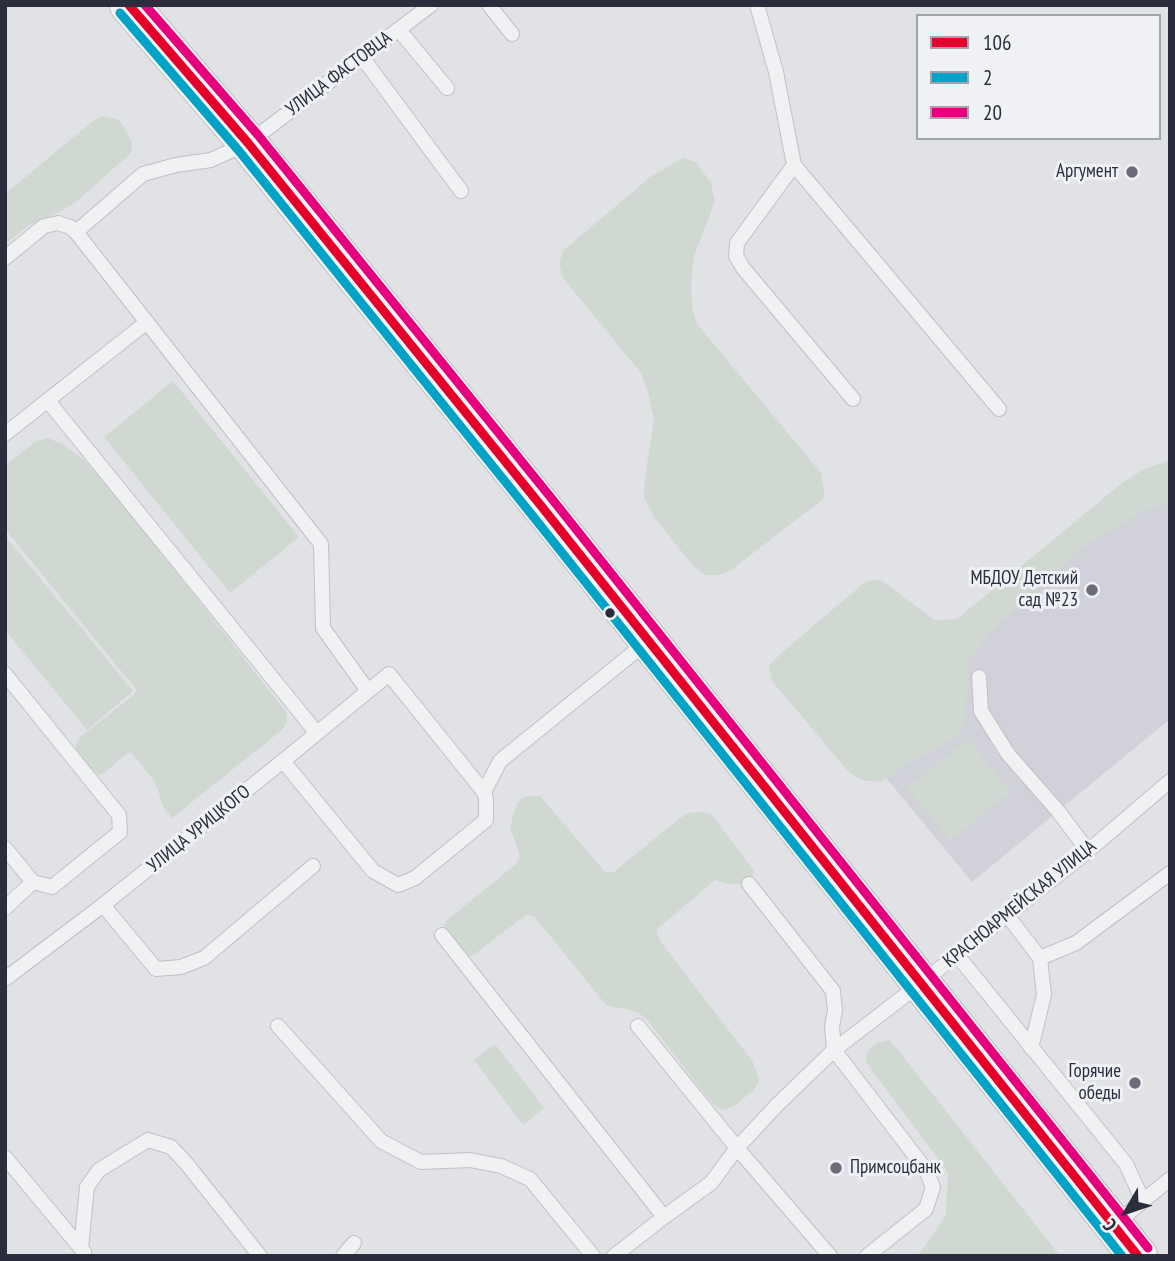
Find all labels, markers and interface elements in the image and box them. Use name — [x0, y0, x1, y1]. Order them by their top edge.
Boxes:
legend — [916, 14, 1161, 140]
street label: УЛИЦА ФАСТОВЦА — [282, 27, 396, 121]
text: 106 — [983, 29, 1011, 56]
text: 2 — [983, 64, 992, 91]
text: 20 — [983, 99, 1002, 126]
place label: Аргумент — [1056, 161, 1118, 183]
marker: Аргумент — [1124, 164, 1140, 180]
place label: МБДОУ Детский сад №23 — [970, 568, 1078, 612]
marker: МБДОУ Детский сад №23 — [1084, 582, 1100, 598]
unlabelled marker — [603, 606, 617, 620]
street label: УЛИЦА УРИЦКОГО — [143, 781, 255, 877]
street label: КРАСНОАРМЕЙСКАЯ УЛИЦА — [939, 835, 1101, 973]
place label: Горячие обеды — [1068, 1061, 1121, 1105]
marker: Горячие обеды — [1127, 1075, 1143, 1091]
place label: Примсоцбанк — [850, 1157, 941, 1179]
marker: Примсоцбанк — [828, 1160, 844, 1176]
north arrow — [1091, 1177, 1161, 1247]
text: С — [1098, 1214, 1122, 1236]

